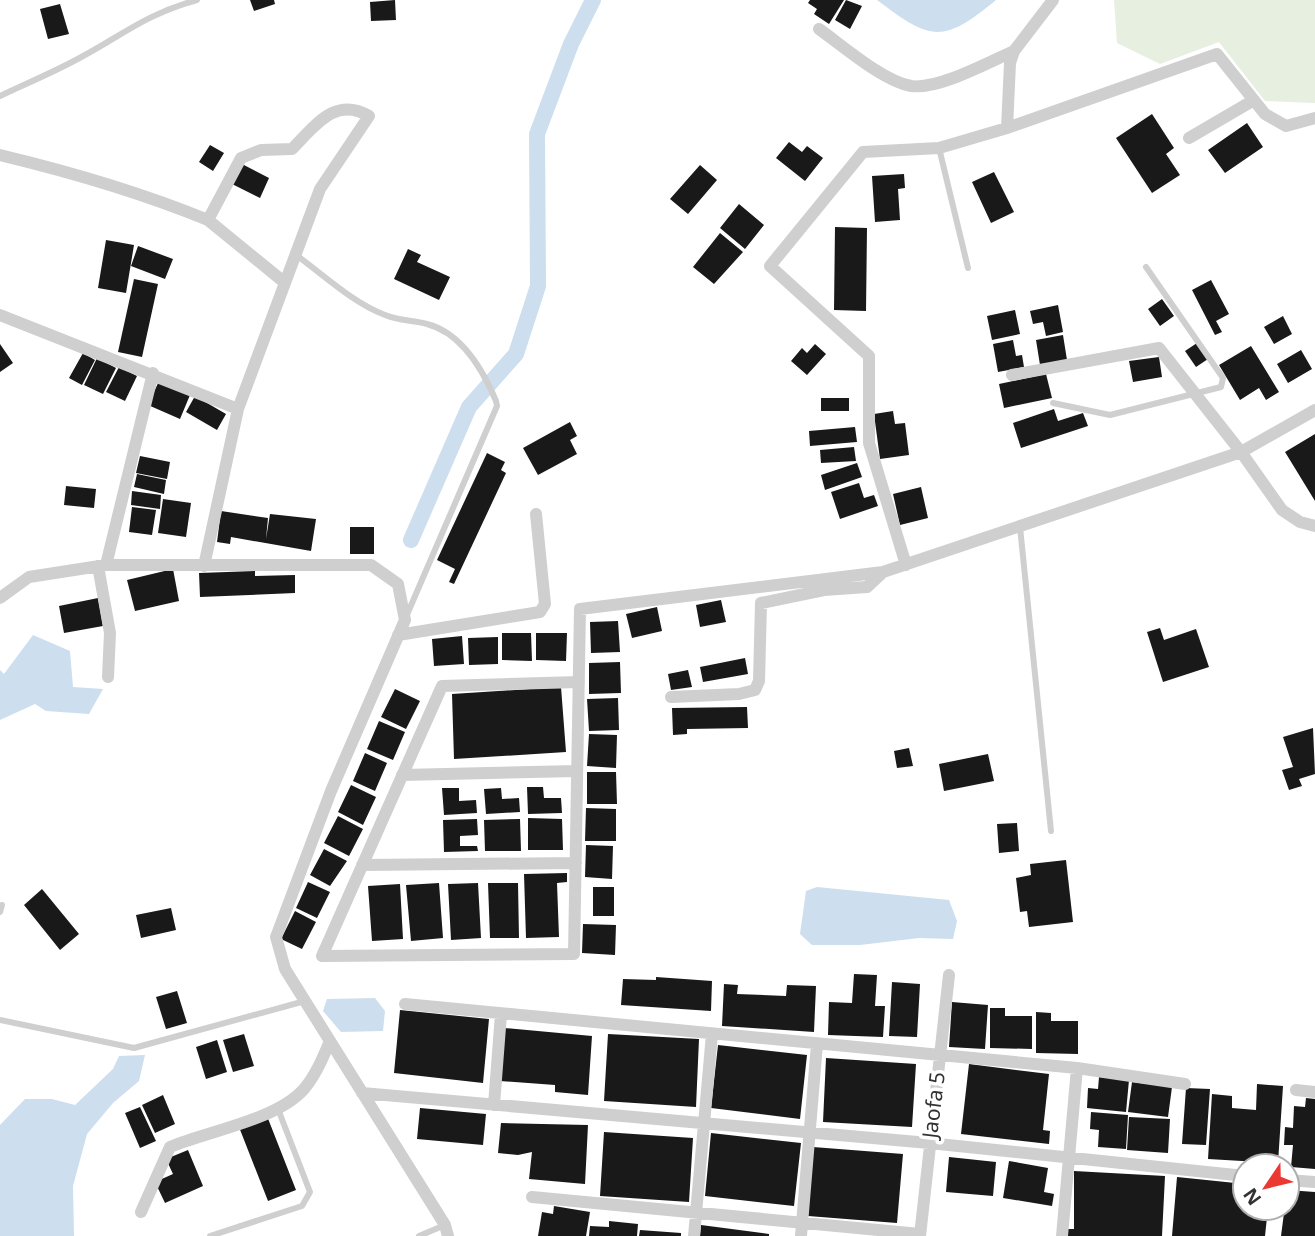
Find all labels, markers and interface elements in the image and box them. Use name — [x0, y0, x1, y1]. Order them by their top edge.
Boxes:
street label: Jaofa 5 — [915, 1070, 951, 1142]
north arrow — [1231, 1152, 1301, 1222]
text: N — [1237, 1183, 1267, 1211]

